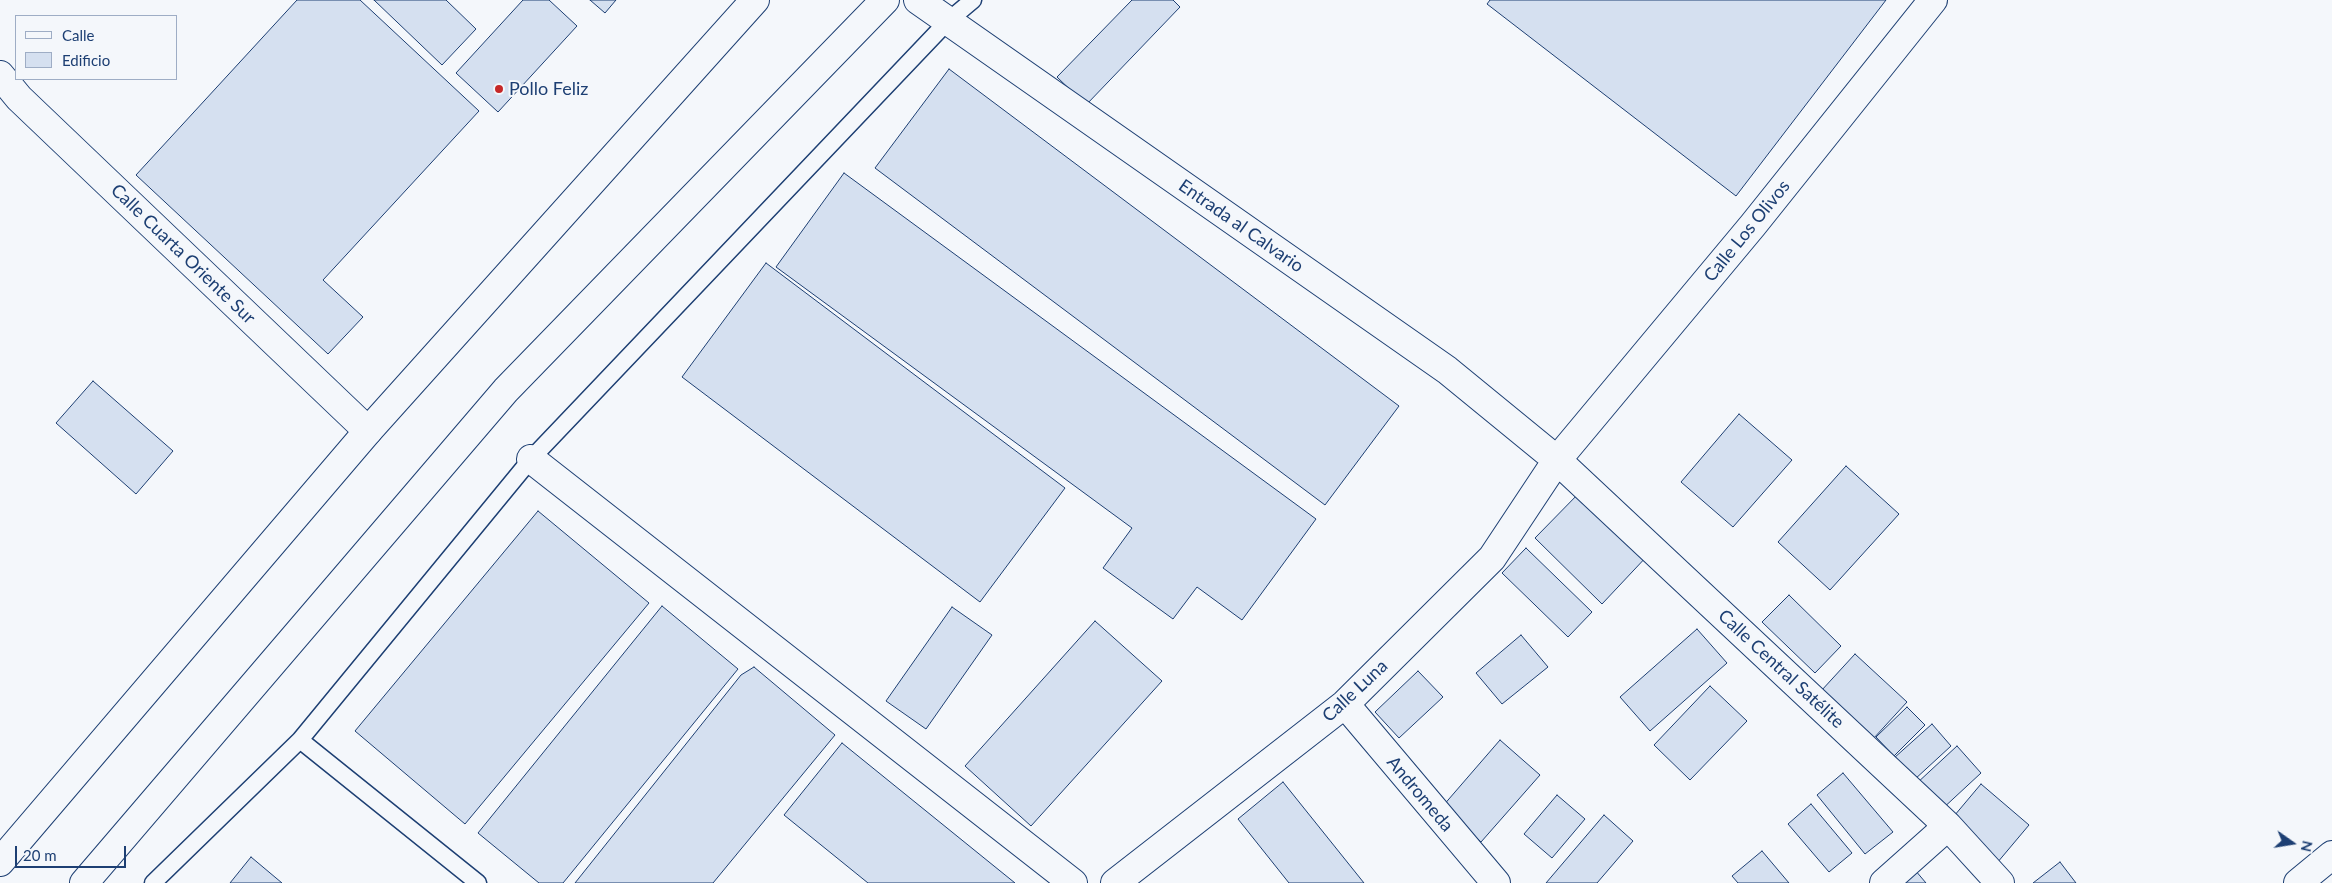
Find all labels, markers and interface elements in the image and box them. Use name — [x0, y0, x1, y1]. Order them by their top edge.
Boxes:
legend — [15, 15, 178, 80]
text: Calle — [62, 26, 94, 44]
text: Edificio — [62, 51, 110, 69]
place label: Pollo Feliz — [509, 78, 588, 100]
marker: Pollo Feliz — [493, 83, 505, 95]
street label: Entrada al Calvario — [1174, 175, 1308, 277]
street label: Calle Los Olivos — [1699, 176, 1795, 286]
street label: Calle Cuarta Oriente Sur — [106, 179, 260, 329]
street label: Calle Central Satélite — [1714, 605, 1848, 733]
street label: Calle Luna — [1318, 655, 1392, 727]
street label: Andromeda — [1382, 752, 1458, 836]
north arrow — [2267, 818, 2317, 868]
scale bar — [18, 836, 129, 868]
text: N — [2298, 839, 2317, 854]
text: 20 m — [23, 846, 57, 864]

